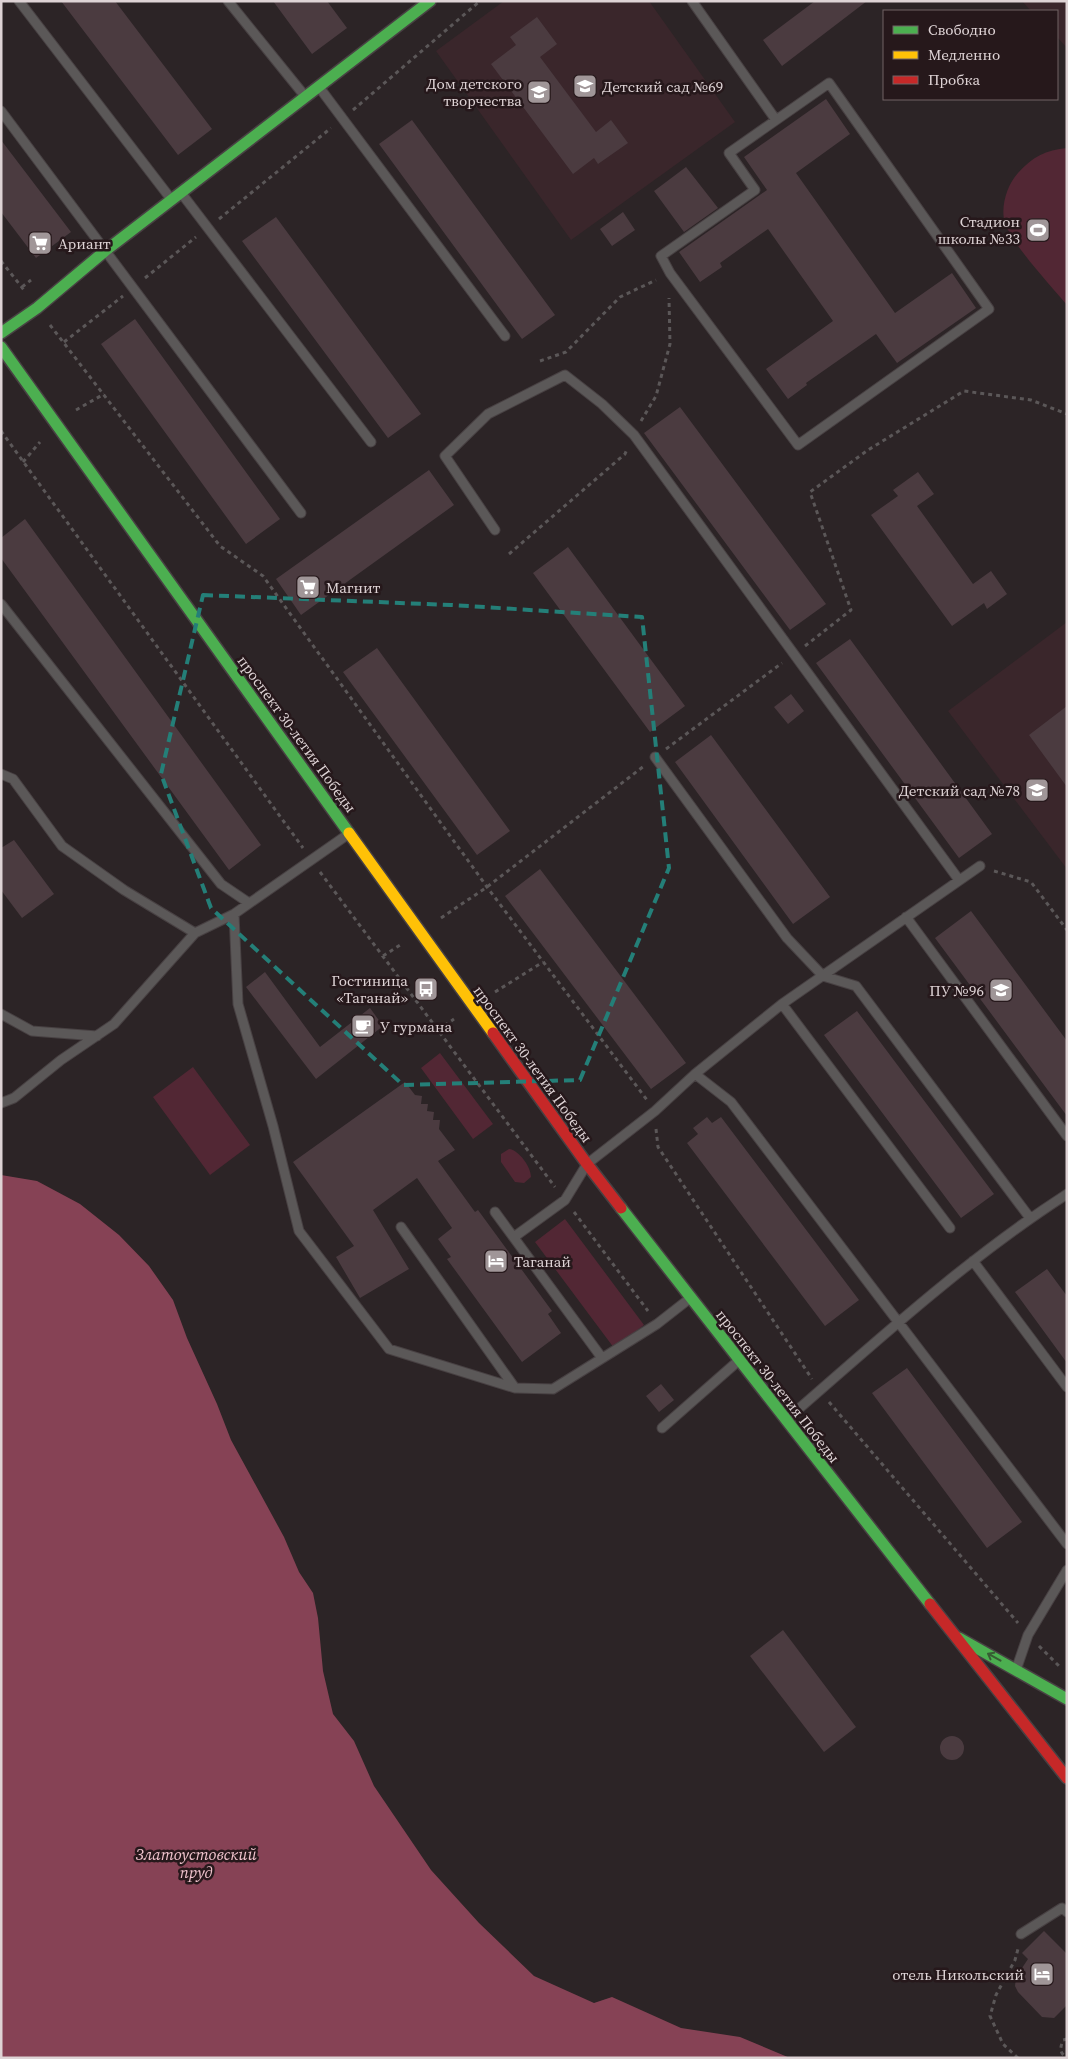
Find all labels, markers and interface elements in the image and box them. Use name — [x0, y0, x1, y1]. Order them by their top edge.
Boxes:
legend — [883, 10, 1058, 100]
text: Свободно — [928, 19, 996, 40]
text: Медленно — [928, 44, 1000, 65]
text: Пробка — [928, 69, 980, 90]
place label: Дом детского творчества — [426, 73, 522, 111]
school or university icon: Детский сад №69 — [572, 73, 598, 99]
place label: Детский сад №69 — [602, 76, 723, 97]
school or university icon: Дом детского творчества — [526, 79, 552, 105]
place label: Стадион школы №33 — [938, 211, 1020, 249]
sports icon: Стадион школы №33 — [1025, 217, 1051, 243]
supermarket icon: Ариант — [27, 230, 53, 256]
place label: Ариант — [58, 233, 111, 254]
supermarket icon: Магнит — [295, 574, 321, 600]
place label: Магнит — [326, 577, 381, 598]
street label: проспект 30-летия Победы — [233, 651, 361, 817]
school or university icon: Детский сад №78 — [1024, 777, 1050, 803]
place label: Детский сад №78 — [899, 780, 1020, 801]
place label: Гостиница «Таганай» — [331, 970, 408, 1008]
bus stop icon: Гостиница «Таганай» — [413, 976, 439, 1002]
school or university icon: ПУ №96 — [988, 977, 1014, 1003]
place label: ПУ №96 — [929, 980, 984, 1001]
street label: проспект 30-летия Победы — [469, 981, 597, 1147]
cafe icon: У гурмана — [350, 1013, 376, 1039]
place label: У гурмана — [380, 1016, 452, 1037]
hotel icon: Таганай — [483, 1248, 509, 1274]
place label: Таганай — [514, 1251, 571, 1272]
street label: проспект 30-летия Победы — [711, 1305, 845, 1467]
one-way arrow — [987, 1652, 1001, 1662]
water label: Златоустовский пруд — [135, 1843, 257, 1883]
hotel icon: отель Никольский — [1029, 1961, 1055, 1987]
place label: отель Никольский — [892, 1964, 1024, 1985]

